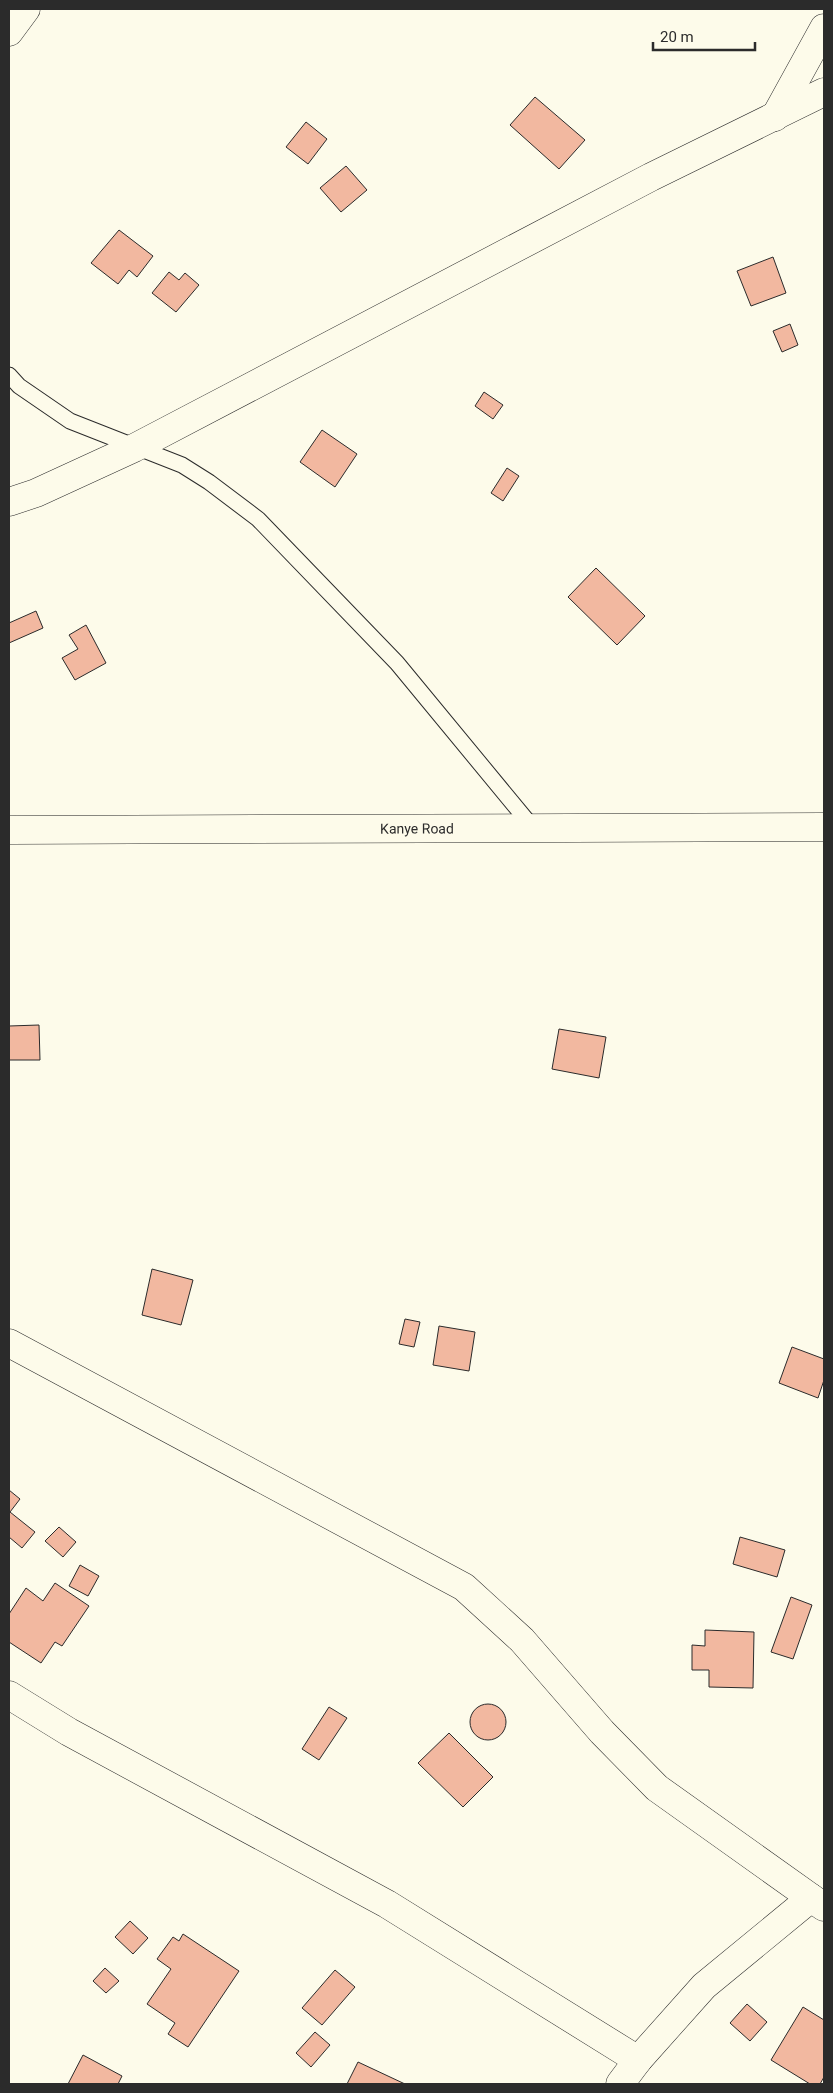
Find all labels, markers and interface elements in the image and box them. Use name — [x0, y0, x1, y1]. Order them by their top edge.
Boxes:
scale bar — [653, 20, 756, 52]
text: 20 m — [660, 28, 694, 46]
street label: Kanye Road — [380, 820, 454, 837]

